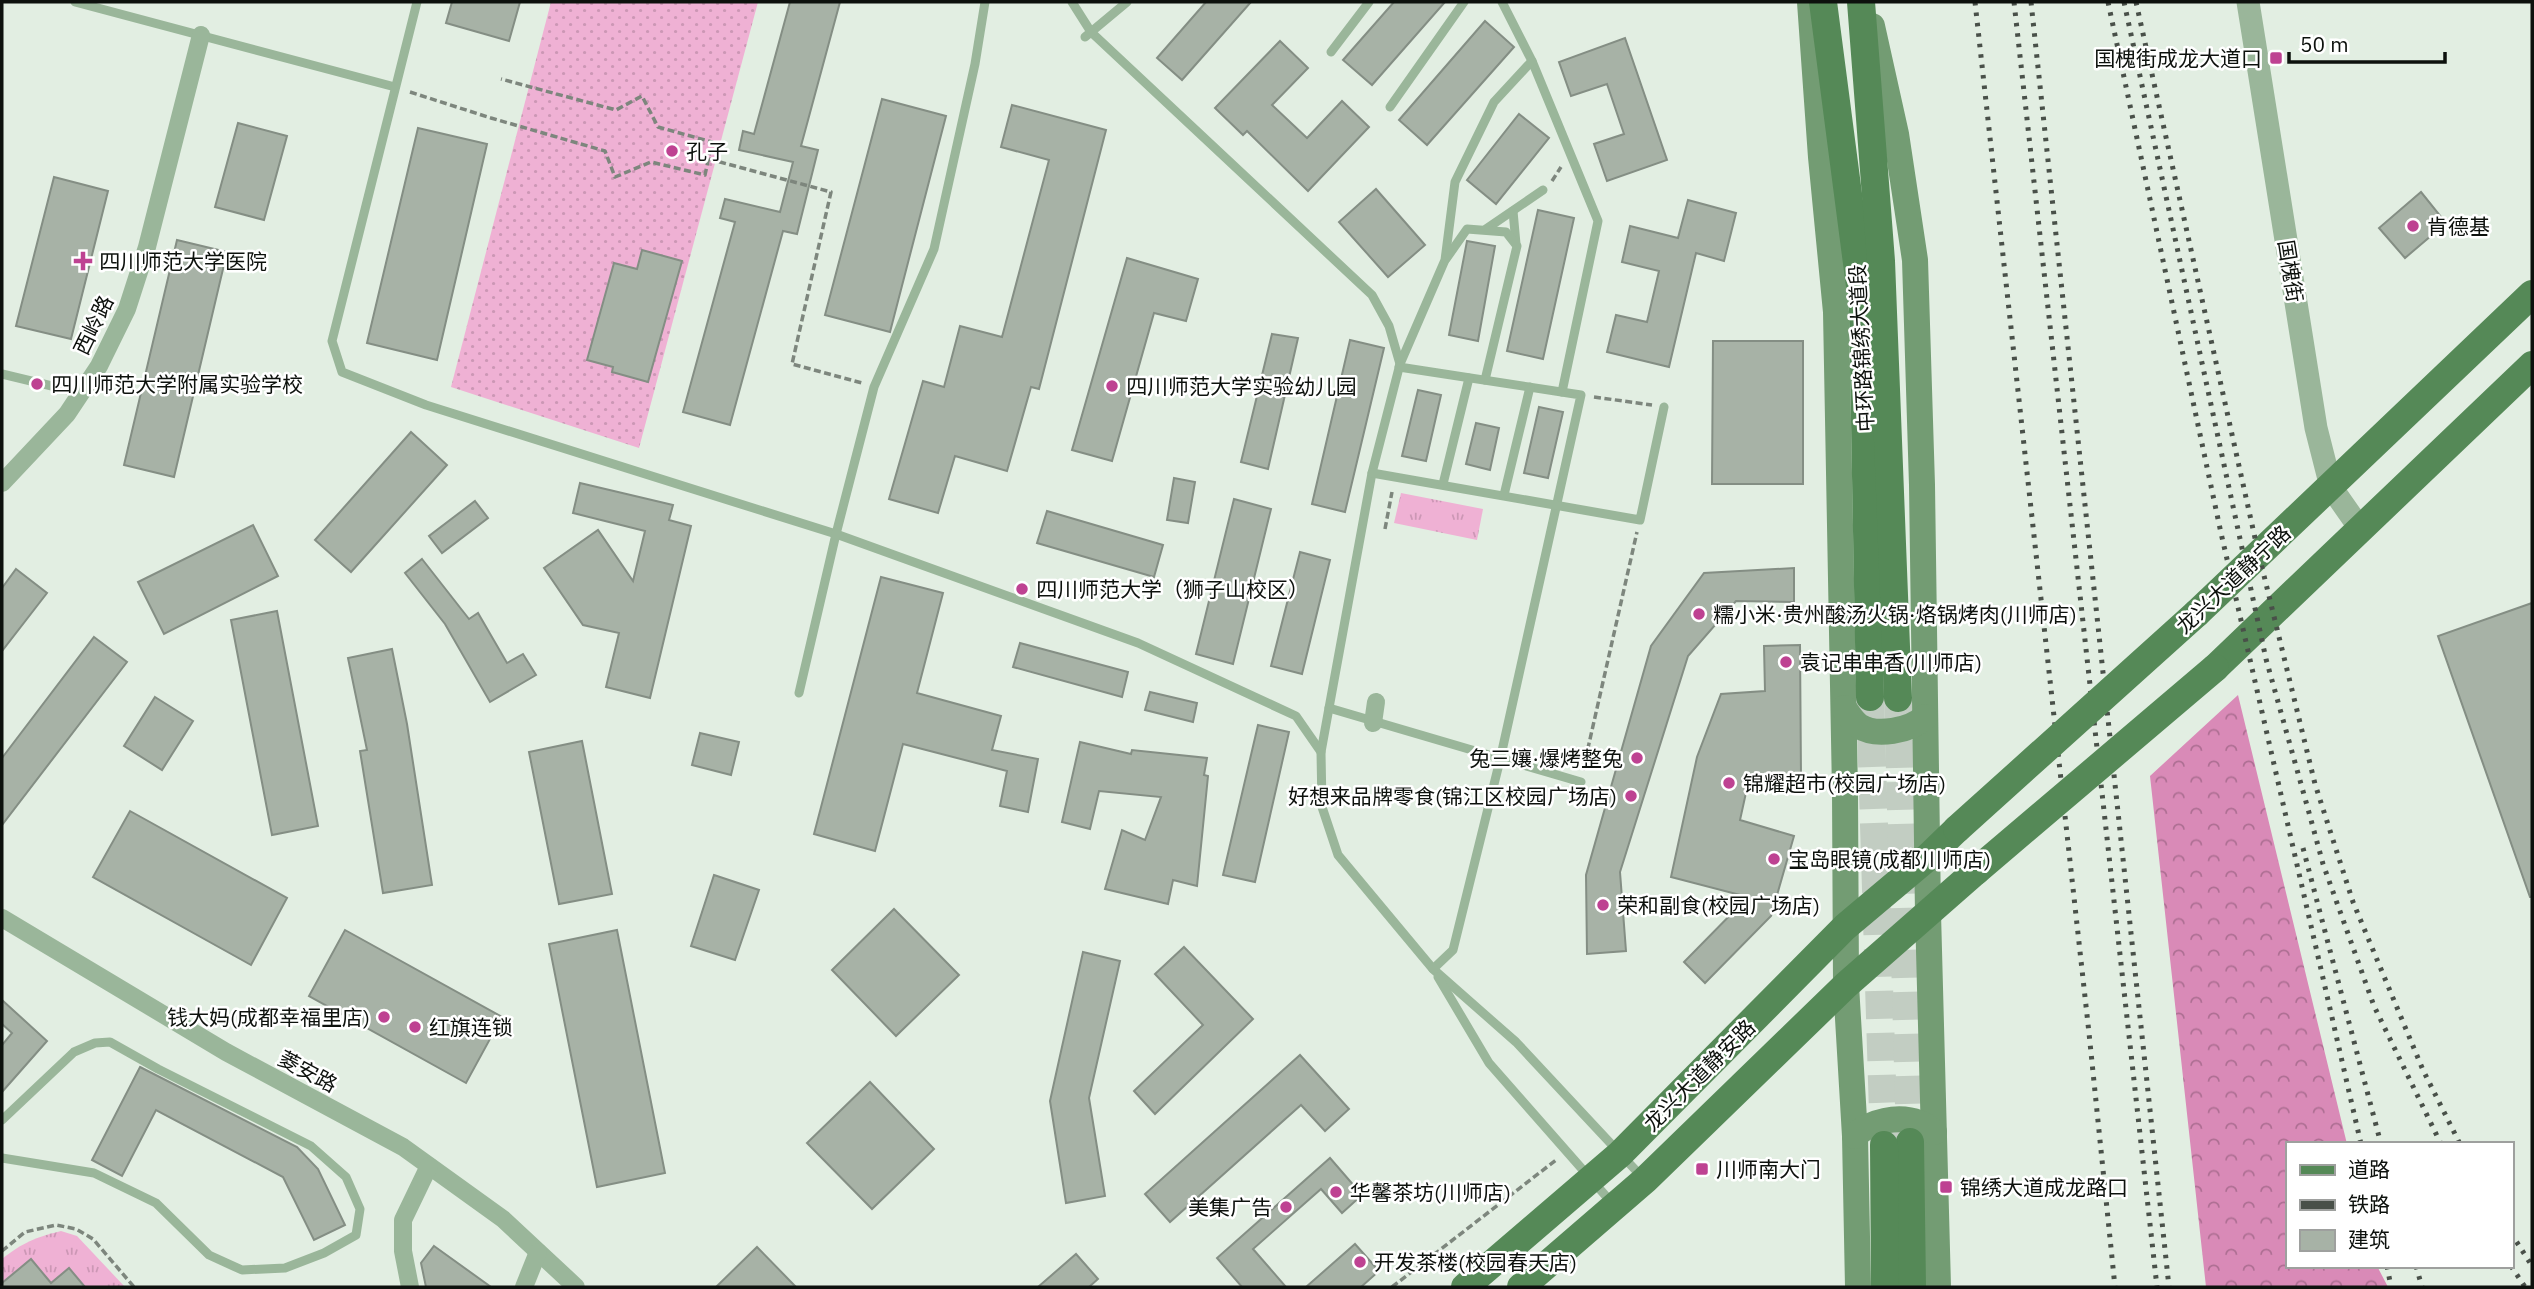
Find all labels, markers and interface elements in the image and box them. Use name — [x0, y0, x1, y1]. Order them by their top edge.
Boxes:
scale bar — [2289, 21, 2445, 65]
text: 50 m — [2300, 30, 2349, 58]
place label: 国槐街成龙大道口 — [2094, 44, 2262, 72]
marker: 国槐街成龙大道口 — [2268, 50, 2284, 66]
place label: 孔子 — [686, 137, 728, 165]
marker: 孔子 — [664, 143, 680, 159]
place label: 肯德基 — [2427, 212, 2490, 240]
marker: 肯德基 — [2405, 218, 2421, 234]
street label: 国槐街 — [2272, 238, 2310, 304]
place label: 四川师范大学医院 — [99, 247, 267, 275]
marker: 四川师范大学医院 — [73, 251, 93, 271]
street label: 中环路锦绣大道段 — [1843, 263, 1879, 433]
street label: 西岭路 — [67, 291, 119, 359]
place label: 四川师范大学附属实验学校 — [51, 370, 303, 398]
place label: 四川师范大学实验幼儿园 — [1126, 372, 1357, 400]
marker: 四川师范大学附属实验学校 — [29, 376, 45, 392]
marker: 四川师范大学实验幼儿园 — [1104, 378, 1120, 394]
street label: 龙兴大道静宁路 — [2170, 519, 2296, 639]
place label: 四川师范大学（狮子山校区） — [1036, 575, 1309, 603]
marker: 四川师范大学（狮子山校区） — [1014, 581, 1030, 597]
place label: 糯小米·贵州酸汤火锅·烙锅烤肉(川师店) — [1713, 600, 2077, 628]
marker: 糯小米·贵州酸汤火锅·烙锅烤肉(川师店) — [1691, 606, 1707, 622]
place label: 袁记串串香(川师店) — [1800, 648, 1982, 676]
marker: 袁记串串香(川师店) — [1778, 654, 1794, 670]
place label: 兔三孃·爆烤整兔 — [1469, 744, 1623, 772]
marker: 兔三孃·爆烤整兔 — [1629, 750, 1645, 766]
place label: 锦耀超市(校园广场店) — [1743, 769, 1946, 797]
marker: 锦耀超市(校园广场店) — [1721, 775, 1737, 791]
place label: 好想来品牌零食(锦江区校园广场店) — [1288, 782, 1617, 810]
marker: 好想来品牌零食(锦江区校园广场店) — [1623, 788, 1639, 804]
place label: 宝岛眼镜(成都川师店) — [1788, 845, 1991, 873]
marker: 宝岛眼镜(成都川师店) — [1766, 851, 1782, 867]
place label: 荣和副食(校园广场店) — [1617, 891, 1820, 919]
marker: 荣和副食(校园广场店) — [1595, 897, 1611, 913]
place label: 钱大妈(成都幸福里店) — [167, 1003, 370, 1031]
marker: 钱大妈(成都幸福里店) — [376, 1009, 392, 1025]
place label: 红旗连锁 — [429, 1013, 513, 1041]
street label: 龙兴大道静安路 — [1637, 1013, 1761, 1137]
marker: 红旗连锁 — [407, 1019, 423, 1035]
street label: 菱安路 — [274, 1044, 342, 1098]
legend — [2286, 1142, 2513, 1268]
place label: 川师南大门 — [1716, 1155, 1821, 1183]
text: 道路 — [2348, 1155, 2390, 1183]
marker: 川师南大门 — [1694, 1161, 1710, 1177]
place label: 锦绣大道成龙路口 — [1960, 1173, 2128, 1201]
place label: 华馨茶坊(川师店) — [1350, 1178, 1511, 1206]
marker: 锦绣大道成龙路口 — [1938, 1179, 1954, 1195]
marker: 华馨茶坊(川师店) — [1328, 1184, 1344, 1200]
text: 铁路 — [2348, 1190, 2390, 1218]
place label: 美集广告 — [1188, 1193, 1272, 1221]
marker: 美集广告 — [1278, 1199, 1294, 1215]
text: 建筑 — [2348, 1225, 2390, 1253]
place label: 开发茶楼(校园春天店) — [1374, 1248, 1577, 1276]
marker: 开发茶楼(校园春天店) — [1352, 1254, 1368, 1270]

